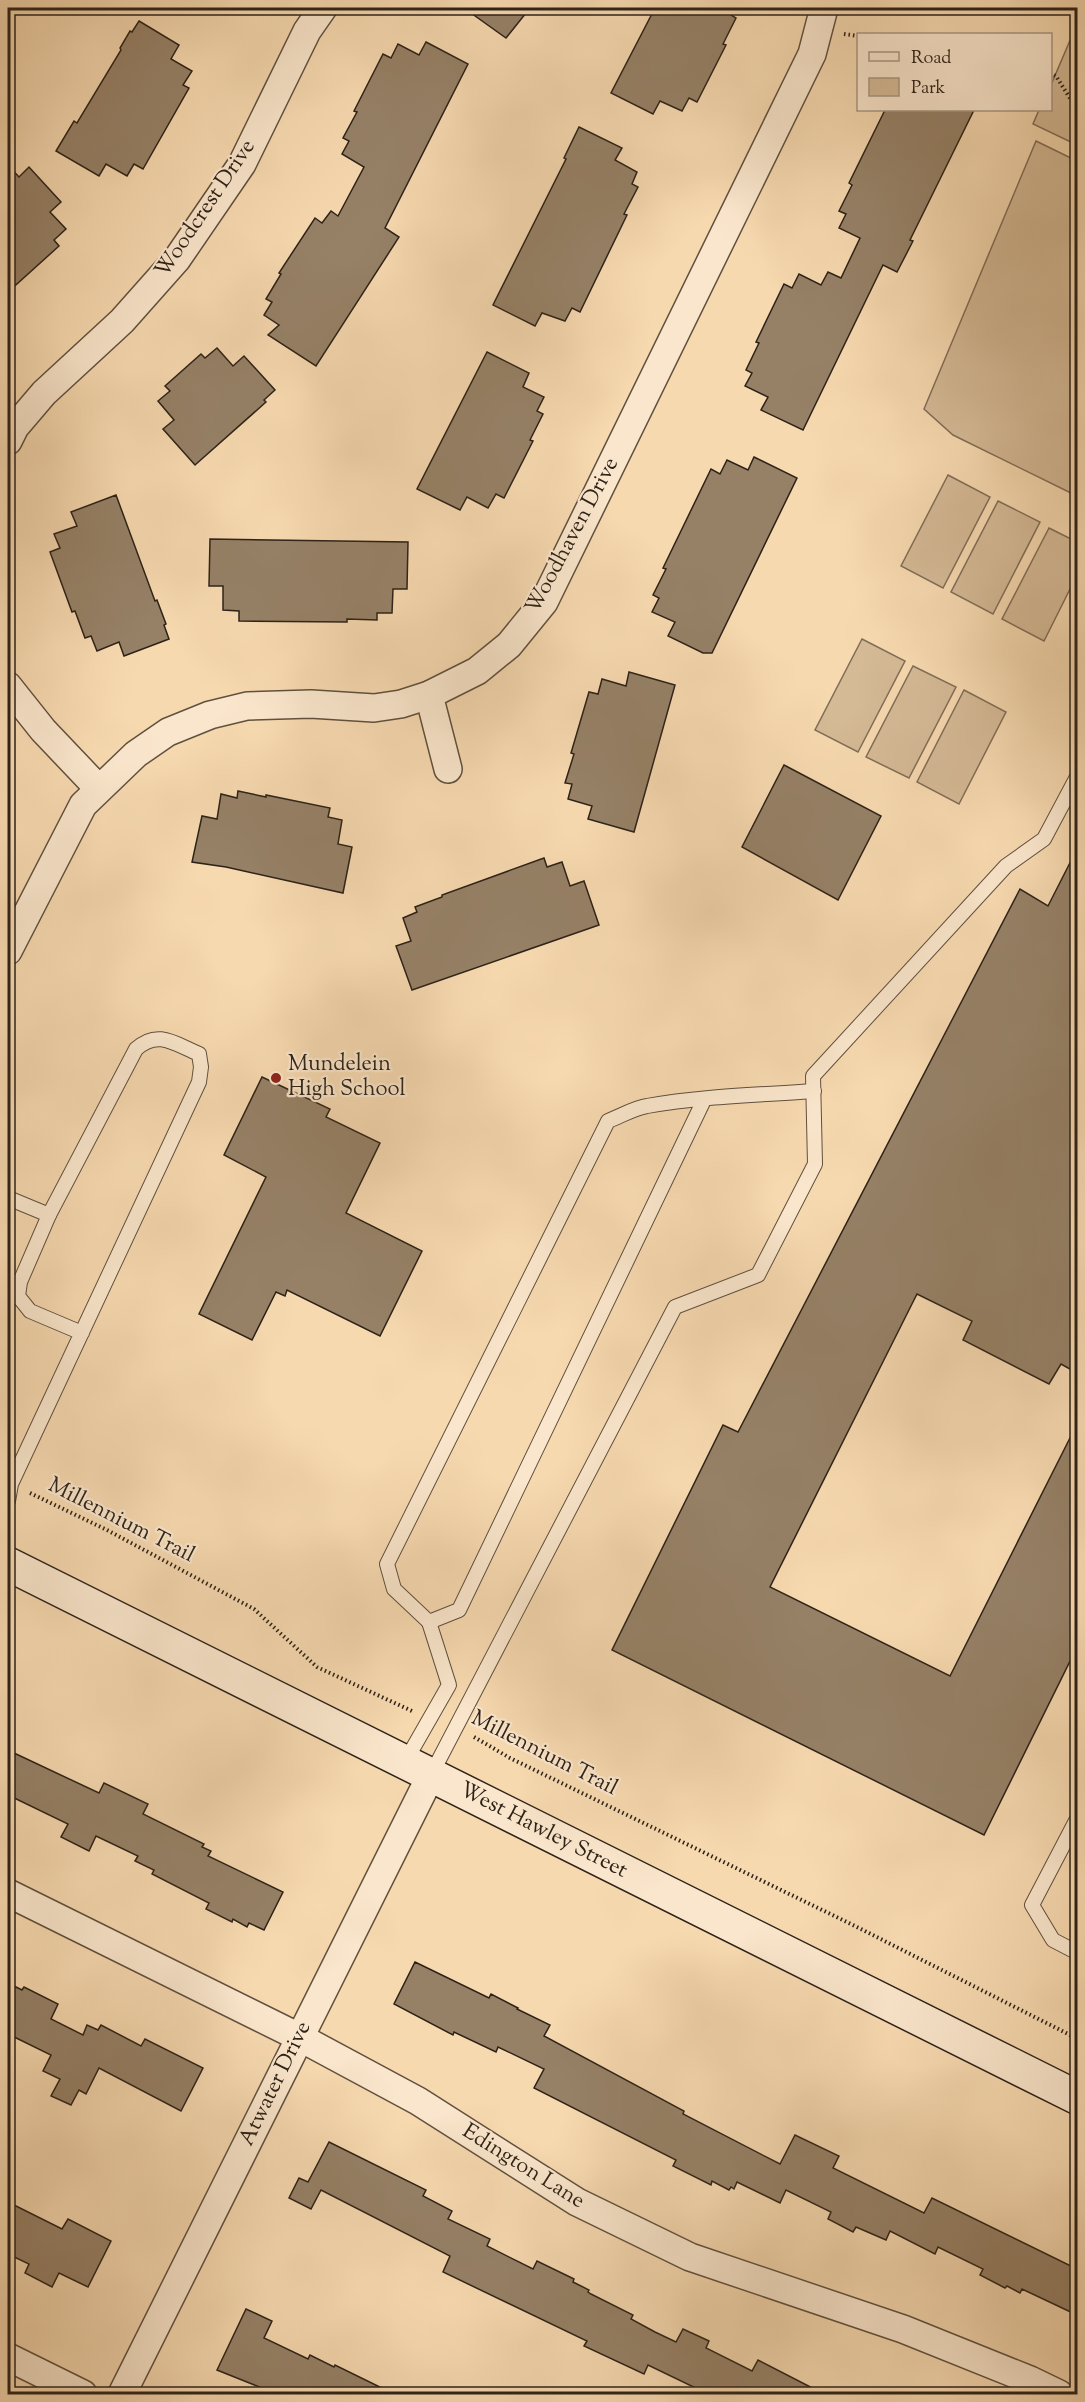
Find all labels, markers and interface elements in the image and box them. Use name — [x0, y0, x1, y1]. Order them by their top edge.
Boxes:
legend — [857, 33, 1052, 111]
text: Road — [911, 46, 951, 72]
text: Park — [911, 76, 946, 102]
street label: Woodcrest Drive — [148, 133, 264, 285]
street label: Woodhaven Drive — [518, 452, 628, 620]
place label: Mundelein High School — [288, 1049, 406, 1106]
marker: Mundelein High School — [269, 1071, 283, 1085]
street label: Millennium Trail — [42, 1470, 200, 1572]
street label: Millennium Trail — [465, 1703, 623, 1805]
street label: West Hawley Street — [453, 1775, 633, 1888]
street label: Atwater Drive — [232, 2016, 320, 2152]
street label: Edington Lane — [456, 2117, 590, 2217]

